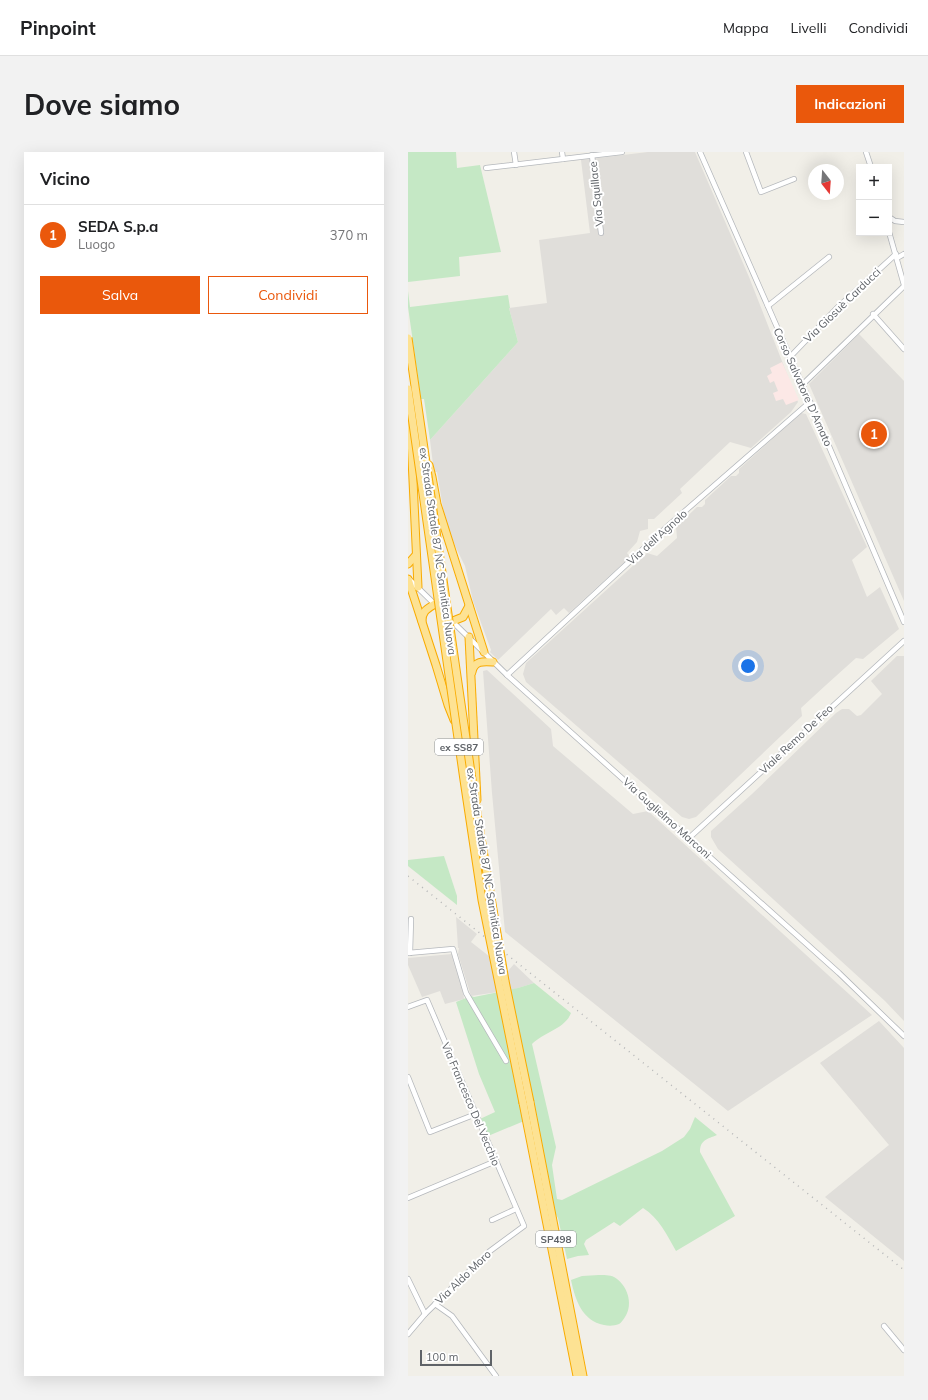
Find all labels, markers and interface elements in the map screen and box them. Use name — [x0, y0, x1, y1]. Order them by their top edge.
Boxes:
text: Pinpoint — [20, 16, 96, 40]
text: Mappa — [723, 19, 769, 37]
text: Livelli — [791, 19, 826, 37]
text: Condividi — [848, 19, 908, 37]
button: Indicazioni — [796, 85, 904, 123]
text: Dove siamo — [24, 87, 180, 122]
street label: Via Squillace — [586, 161, 606, 227]
north arrow — [808, 164, 844, 200]
map controls — [856, 164, 892, 236]
button: + — [856, 164, 892, 200]
text: Vicino — [40, 168, 90, 189]
button: − — [856, 200, 892, 236]
text: SEDA S.p.a — [78, 217, 158, 236]
text: 1 — [49, 227, 57, 243]
text: 370 m — [330, 227, 368, 243]
text: Luogo — [78, 236, 115, 252]
street label: Via Giosuè Carducci — [801, 265, 883, 345]
button: Salva — [40, 276, 200, 314]
button: Condividi — [208, 276, 368, 314]
street label: Corso Salvatore D'Amato — [771, 326, 835, 448]
pin: 1 — [861, 419, 887, 449]
street label: ex Strada Statale 87 NC Sannitica Nuova — [417, 446, 459, 656]
street label: Via dell'Agnolo — [624, 506, 690, 568]
your location — [738, 656, 758, 676]
street label: Viale Remo De Feo — [756, 701, 836, 777]
road number: ex SS87 — [435, 739, 483, 755]
street label: ex Strada Statale 87 NC Sannitica Nuova — [464, 767, 510, 975]
street label: Via Guglielmo Marconi — [620, 775, 714, 861]
street label: Via Francesco Del Vecchio — [439, 1040, 503, 1168]
road number: SP498 — [536, 1231, 576, 1247]
street label: Via Aldo Moro — [432, 1247, 494, 1307]
scale bar — [420, 1348, 492, 1367]
text: 100 m — [426, 1350, 458, 1364]

